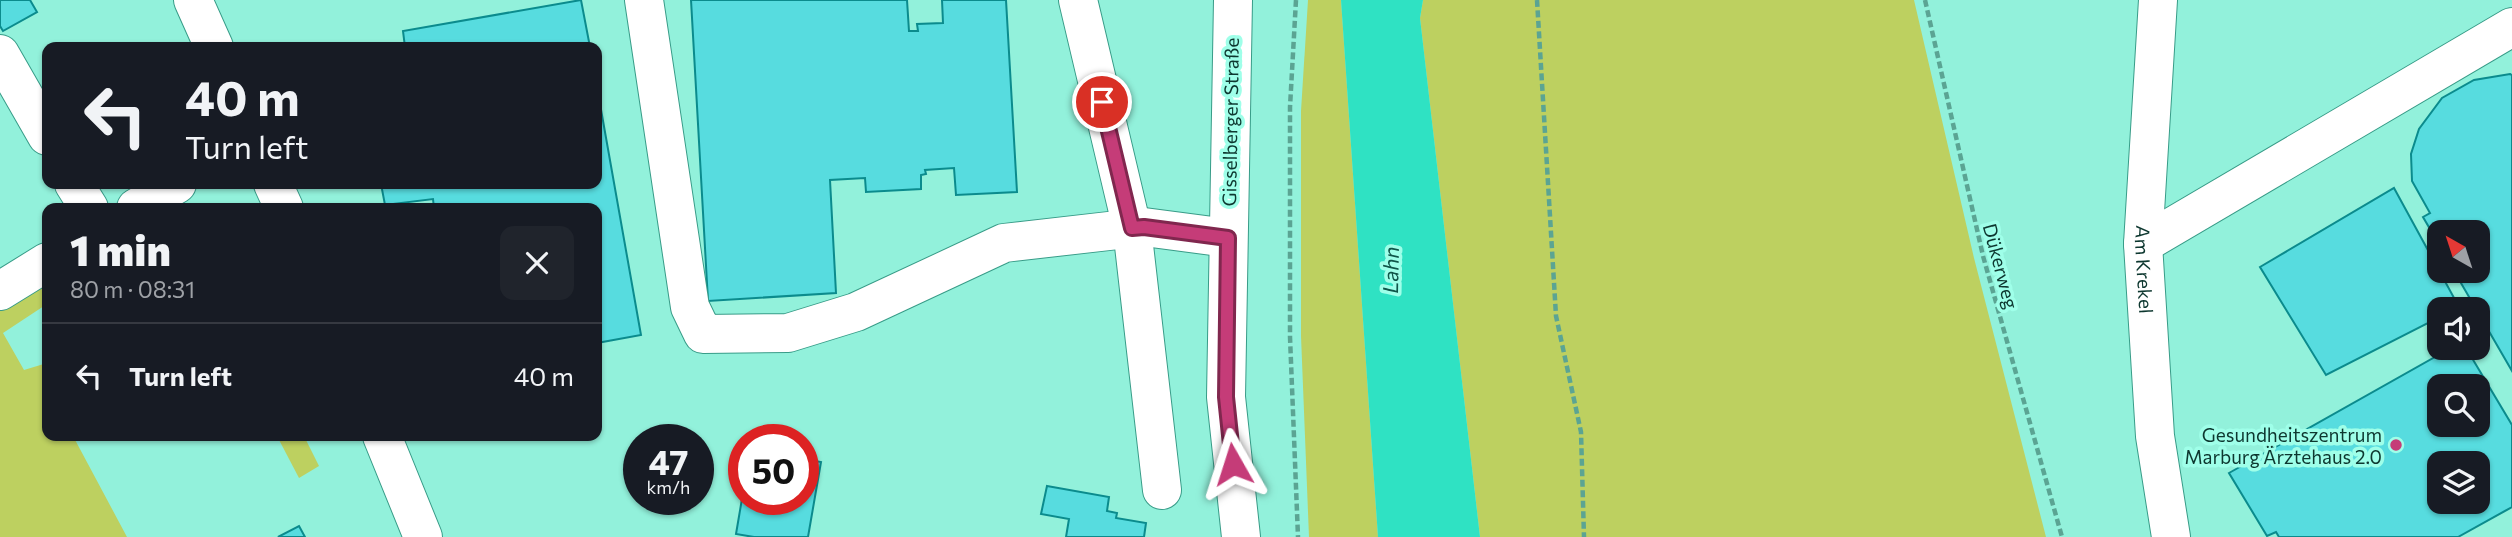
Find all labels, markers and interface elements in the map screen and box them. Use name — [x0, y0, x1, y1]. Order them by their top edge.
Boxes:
street label: Gisselberger Straße — [1217, 37, 1243, 207]
text: 40 m — [185, 66, 300, 126]
icon: left — [70, 70, 161, 161]
pin — [1072, 72, 1132, 132]
icon: arrive — [1083, 83, 1121, 121]
text: Turn left — [185, 126, 309, 166]
north arrow — [2427, 220, 2490, 284]
map controls — [2427, 220, 2490, 514]
street label: Dükerweg — [1979, 221, 2023, 311]
text: 1 min — [70, 223, 171, 275]
street label: Am Krekel — [2131, 225, 2159, 314]
button: close — [500, 226, 574, 300]
water label: Lahn — [1377, 246, 1403, 294]
text: 80 m · 08:31 — [70, 275, 195, 303]
button: sound — [2427, 297, 2490, 360]
icon: left — [70, 357, 108, 395]
text: Turn left — [129, 360, 232, 391]
text: 40 m — [514, 360, 574, 391]
button: search — [2427, 374, 2490, 437]
place label: Gesundheitszentrum Marburg Ärztehaus 2.0 — [2184, 423, 2382, 468]
speed limit sign: 50 — [728, 424, 819, 515]
position arrow — [1196, 427, 1270, 501]
marker: Gesundheitszentrum Marburg Ärztehaus 2.0 — [2388, 437, 2404, 453]
text: 47 — [648, 439, 689, 482]
button: layers — [2427, 451, 2490, 514]
text: km/h — [647, 476, 690, 498]

